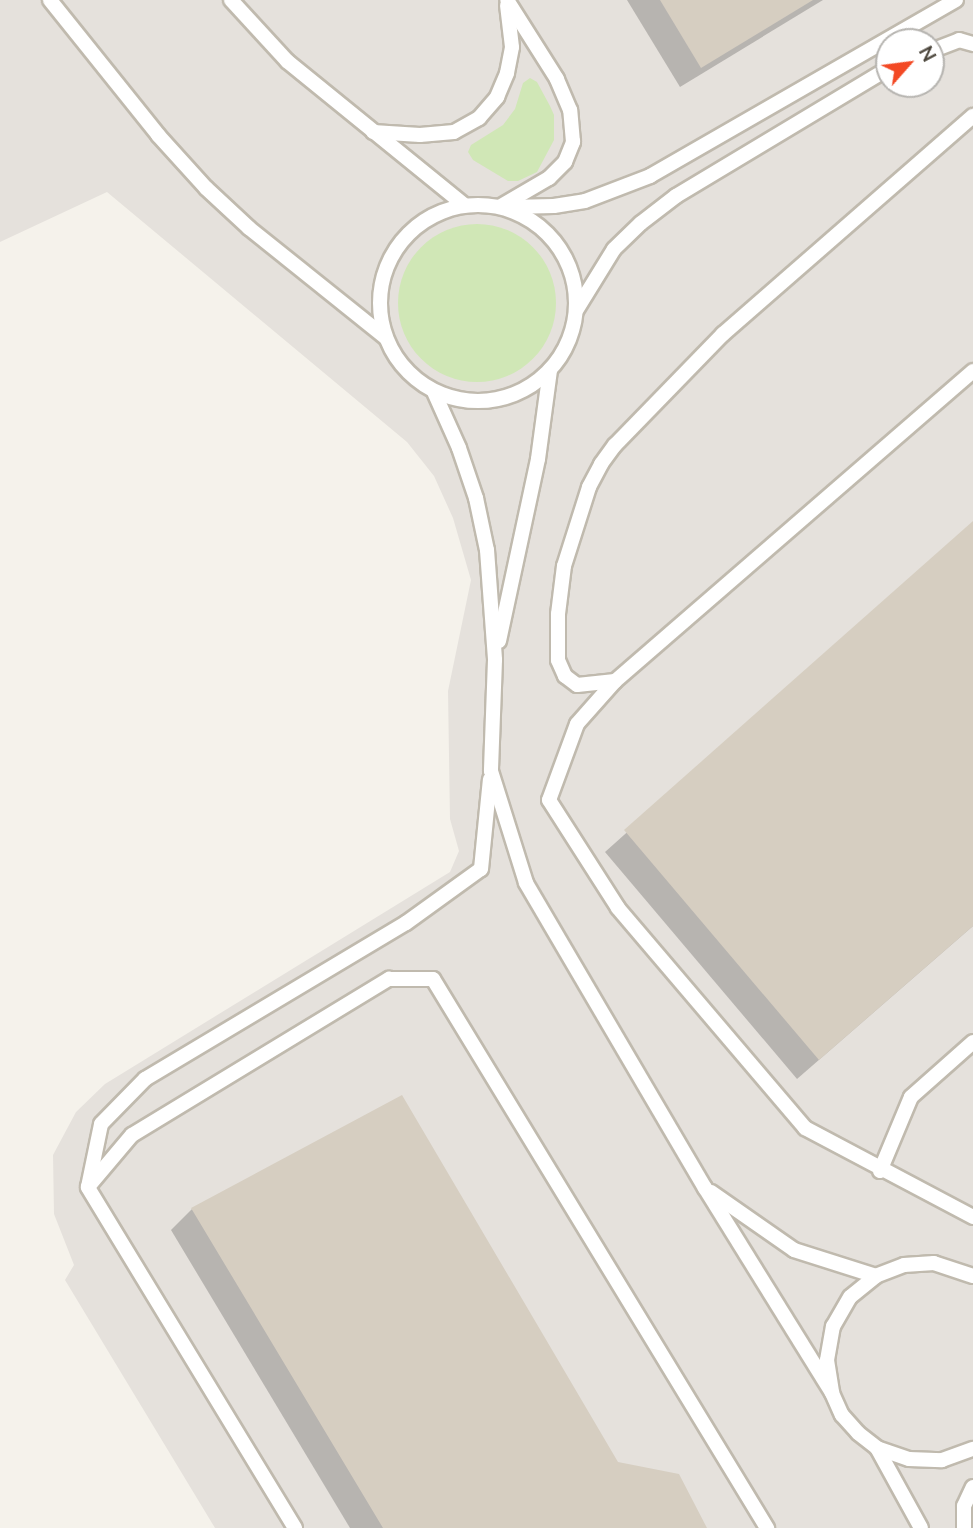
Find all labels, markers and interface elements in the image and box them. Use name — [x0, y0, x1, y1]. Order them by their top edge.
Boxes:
north arrow — [875, 28, 945, 98]
text: N — [912, 42, 942, 66]

